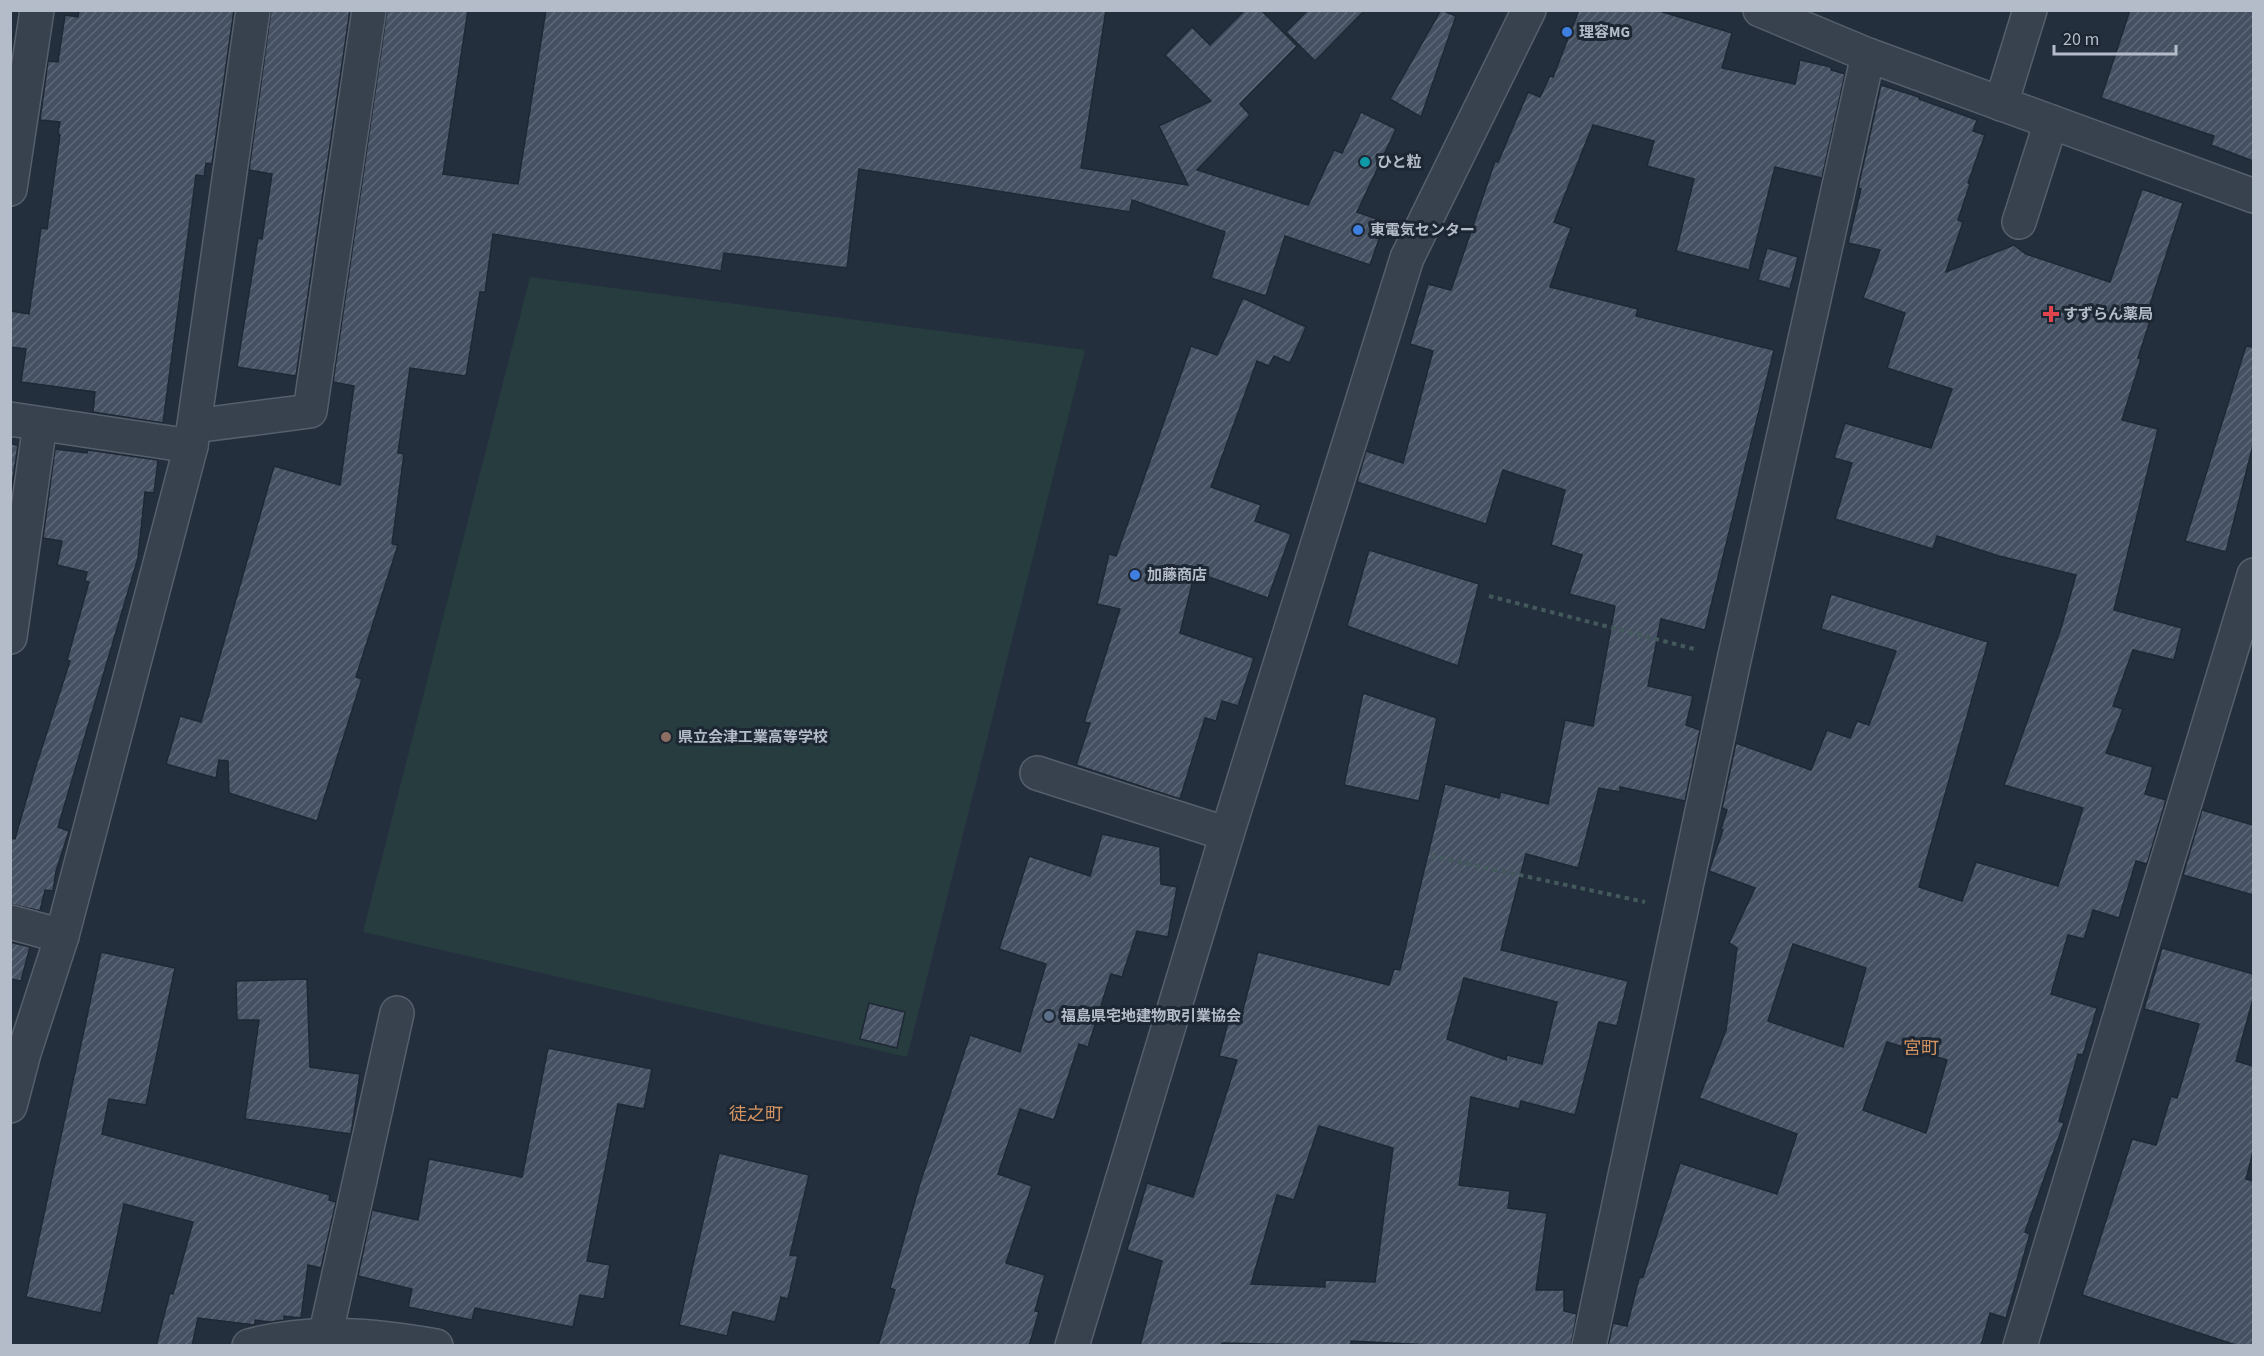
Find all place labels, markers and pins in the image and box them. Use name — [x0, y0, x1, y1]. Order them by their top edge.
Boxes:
place label: 理容MG — [1579, 22, 1630, 43]
marker: 理容MG — [1560, 25, 1574, 39]
place label: ひと粒 — [1377, 152, 1422, 173]
marker: ひと粒 — [1358, 155, 1372, 169]
place label: 東電気センター — [1370, 220, 1475, 241]
marker: 東電気センター — [1351, 223, 1365, 237]
place label: すずらん薬局 — [2063, 304, 2153, 325]
marker: すずらん薬局 — [2044, 307, 2058, 321]
place label: 加藤商店 — [1147, 565, 1207, 586]
marker: 加藤商店 — [1128, 568, 1142, 582]
place label: 県立会津工業高等学校 — [678, 727, 828, 748]
marker: 県立会津工業高等学校 — [659, 730, 673, 744]
place label: 福島県宅地建物取引業協会 — [1060, 1006, 1241, 1027]
marker: 福島県宅地建物取引業協会 — [1042, 1009, 1056, 1023]

